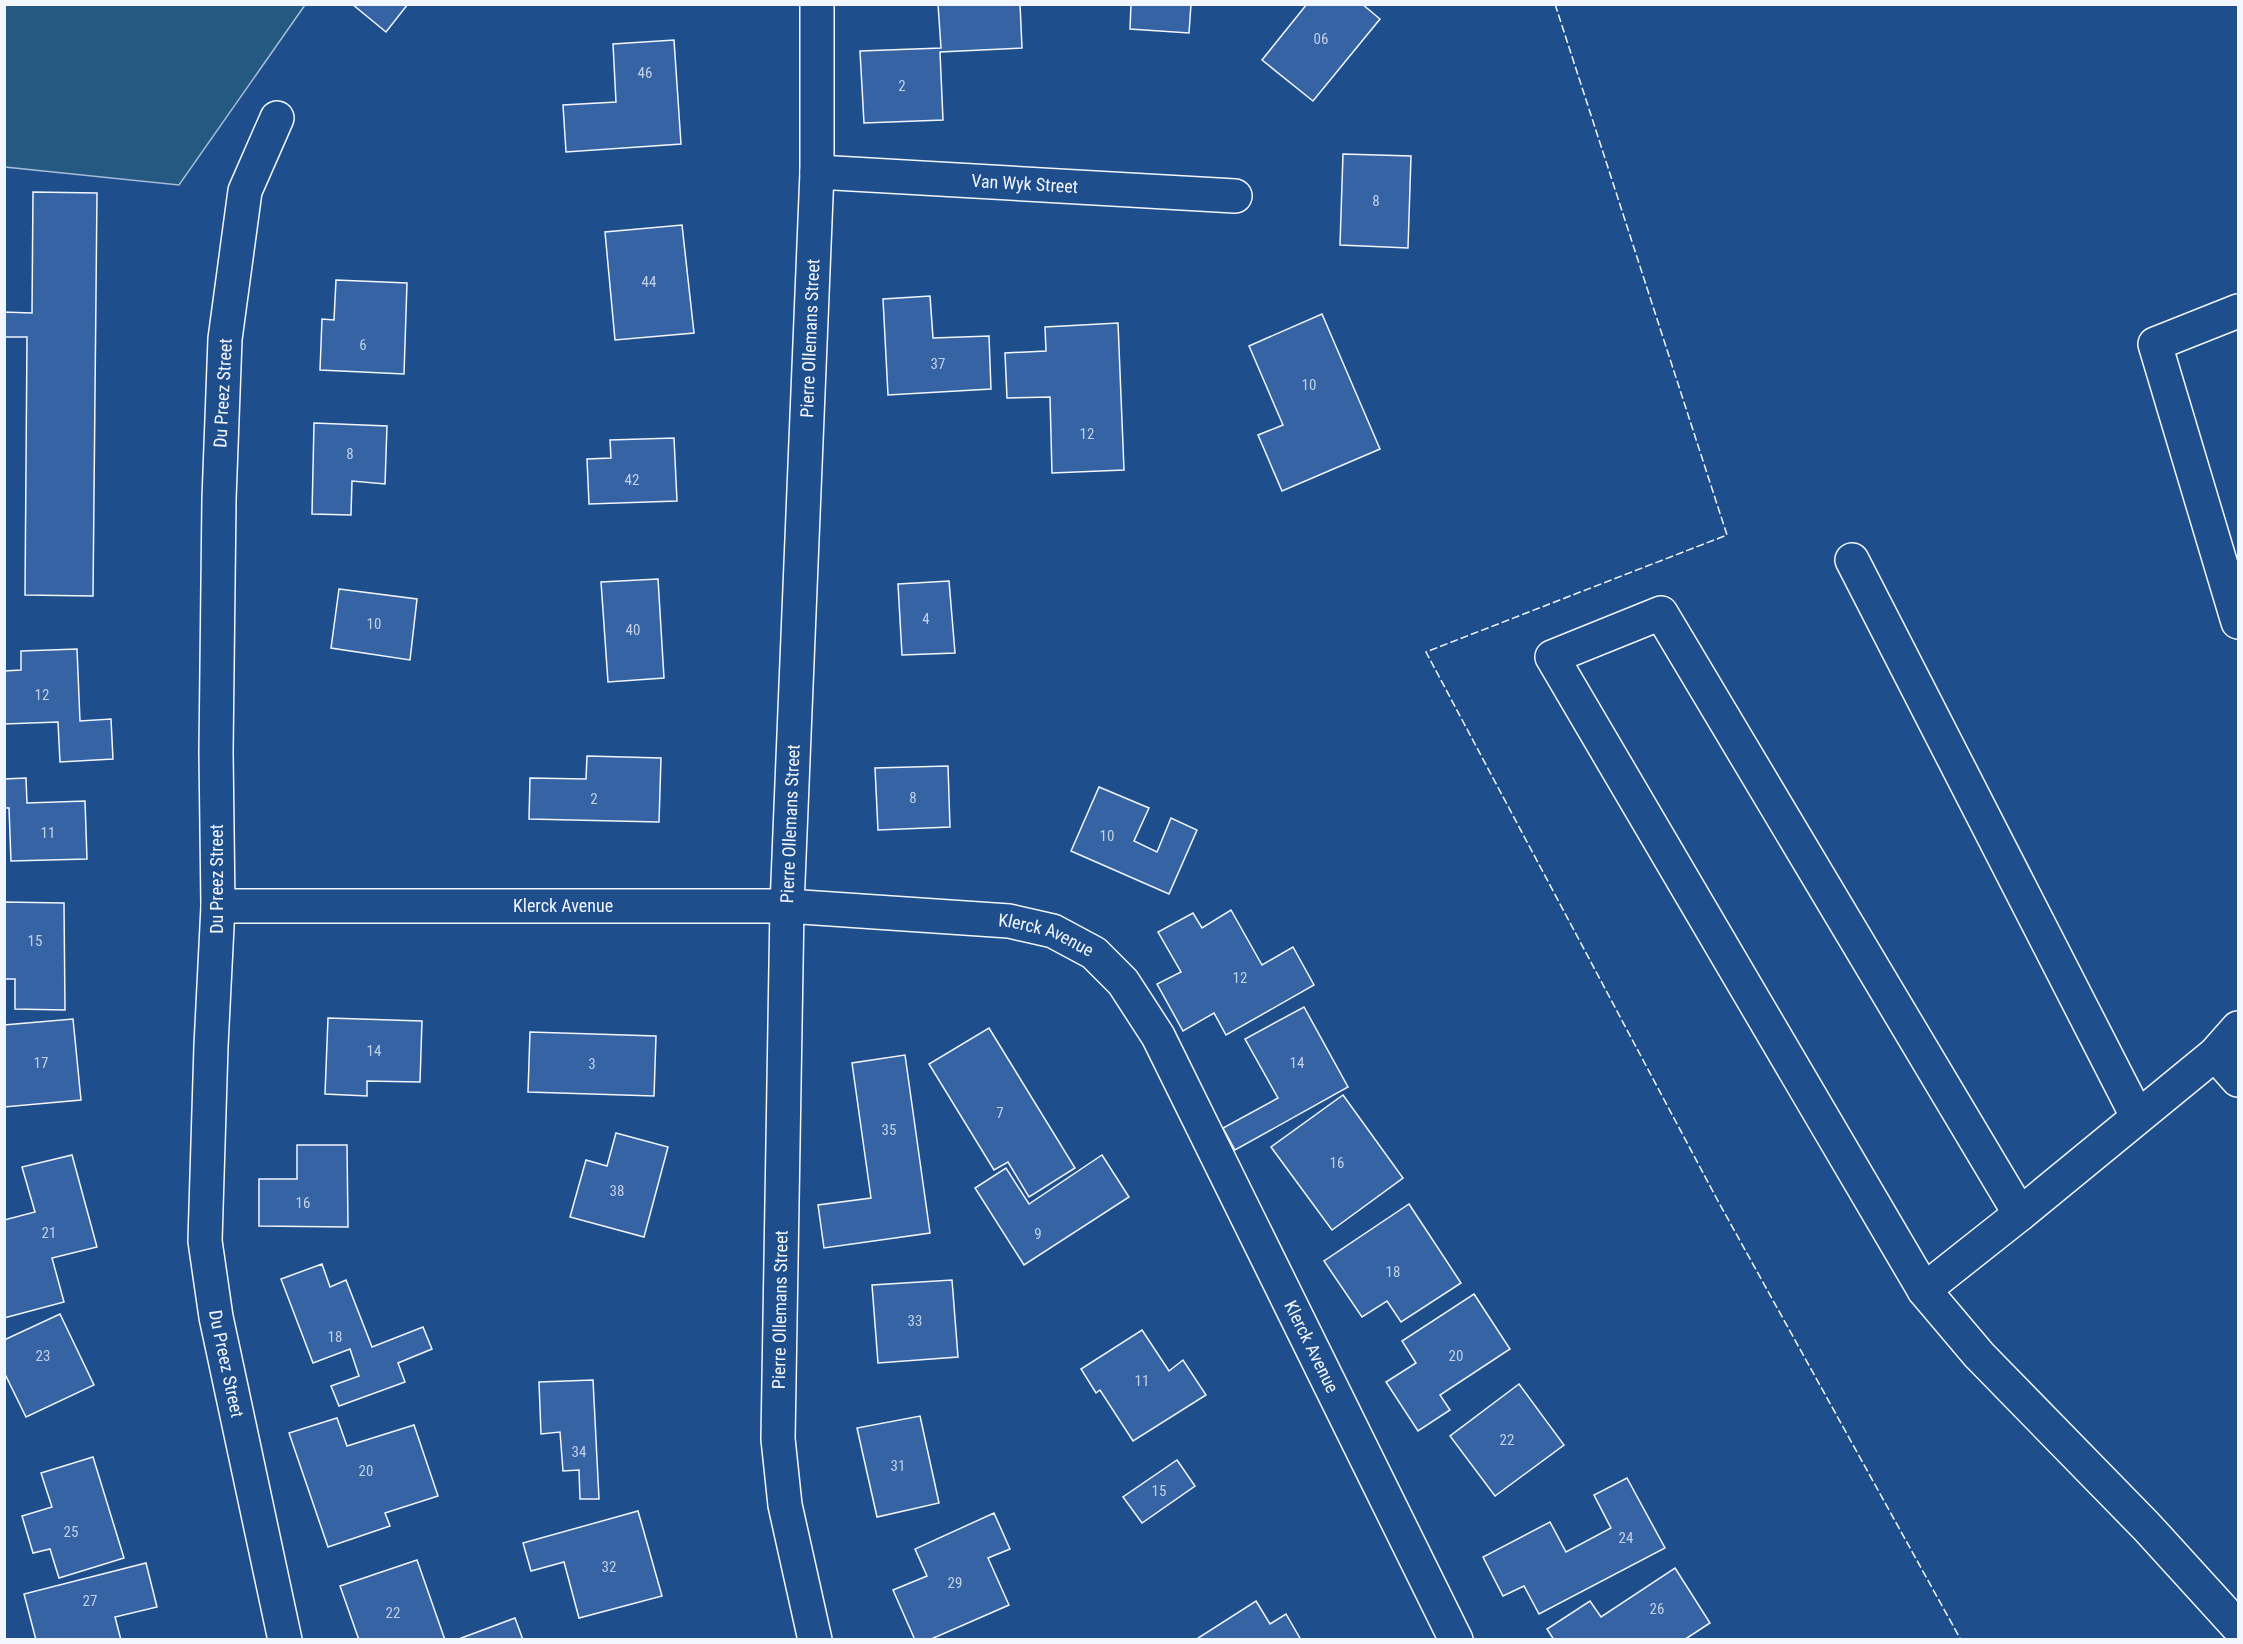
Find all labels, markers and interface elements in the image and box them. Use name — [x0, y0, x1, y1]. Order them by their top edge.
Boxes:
house number: 06 — [1314, 30, 1328, 48]
house number: 46 — [638, 64, 652, 82]
house number: 2 — [898, 77, 906, 95]
street label: Van Wyk Street — [971, 170, 1079, 197]
house number: 8 — [1372, 192, 1380, 210]
street label: Pierre Ollemans Street — [796, 258, 823, 418]
house number: 44 — [642, 273, 656, 291]
house number: 6 — [359, 336, 367, 354]
street label: Du Preez Street — [209, 338, 236, 448]
house number: 37 — [931, 355, 945, 373]
house number: 10 — [1302, 376, 1316, 394]
house number: 12 — [1080, 425, 1094, 443]
house number: 8 — [346, 445, 354, 463]
house number: 42 — [625, 471, 639, 489]
house number: 4 — [922, 610, 930, 628]
house number: 10 — [367, 615, 381, 633]
house number: 40 — [626, 621, 640, 639]
house number: 12 — [35, 686, 49, 704]
street label: Pierre Ollemans Street — [776, 744, 804, 904]
house number: 8 — [909, 789, 917, 807]
house number: 2 — [590, 790, 598, 808]
house number: 11 — [41, 824, 55, 842]
street label: Du Preez Street — [206, 824, 227, 934]
house number: 10 — [1100, 827, 1114, 845]
street label: Klerck Avenue — [513, 895, 613, 916]
street label: Klerck Avenue — [998, 909, 1097, 961]
house number: 15 — [28, 932, 42, 950]
house number: 12 — [1233, 969, 1247, 987]
house number: 14 — [367, 1042, 381, 1060]
house number: 17 — [34, 1054, 48, 1072]
house number: 14 — [1290, 1054, 1304, 1072]
house number: 3 — [588, 1055, 596, 1073]
house number: 7 — [996, 1104, 1004, 1122]
house number: 35 — [882, 1121, 896, 1139]
house number: 16 — [1330, 1154, 1344, 1172]
house number: 38 — [610, 1182, 624, 1200]
house number: 16 — [296, 1194, 310, 1212]
house number: 21 — [42, 1224, 56, 1242]
house number: 9 — [1034, 1225, 1042, 1243]
street label: Pierre Ollemans Street — [768, 1230, 792, 1389]
house number: 18 — [1386, 1263, 1400, 1281]
street label: Klerck Avenue — [1280, 1297, 1343, 1396]
street label: Du Preez Street — [205, 1308, 248, 1419]
house number: 33 — [908, 1312, 922, 1330]
house number: 18 — [328, 1328, 342, 1346]
house number: 23 — [36, 1347, 50, 1365]
house number: 20 — [1449, 1347, 1463, 1365]
house number: 11 — [1135, 1372, 1149, 1390]
house number: 22 — [1500, 1431, 1514, 1449]
house number: 34 — [572, 1443, 586, 1461]
house number: 31 — [891, 1457, 905, 1475]
house number: 20 — [359, 1462, 373, 1480]
house number: 15 — [1152, 1482, 1166, 1500]
house number: 25 — [64, 1523, 78, 1541]
house number: 24 — [1619, 1529, 1633, 1547]
house number: 32 — [602, 1558, 616, 1576]
house number: 29 — [948, 1574, 962, 1592]
house number: 27 — [83, 1592, 97, 1610]
house number: 26 — [1650, 1600, 1664, 1618]
house number: 22 — [386, 1604, 400, 1622]

